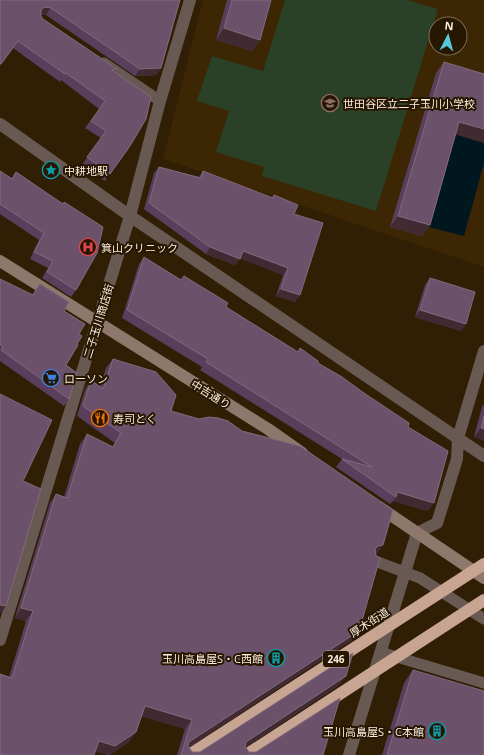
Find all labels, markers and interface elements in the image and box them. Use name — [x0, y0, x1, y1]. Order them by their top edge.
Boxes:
north arrow — [428, 16, 468, 56]
text: N — [444, 18, 454, 33]
school or university icon: 世田谷区立二子玉川小学校 — [320, 93, 340, 113]
place label: 世田谷区立二子玉川小学校 — [343, 96, 475, 111]
place icon: 中耕地駅 — [41, 160, 61, 180]
place label: 中耕地駅 — [64, 163, 108, 178]
hospital icon: 箕山クリニック — [78, 237, 98, 257]
place label: 箕山クリニック — [101, 240, 178, 255]
street label: 二子玉川商店街 — [80, 282, 116, 360]
supermarket icon: ローソン — [41, 368, 61, 388]
place label: ローソン — [64, 371, 108, 386]
street label: 中吉通り — [188, 376, 234, 412]
restaurant icon: 寿司とく — [90, 408, 110, 428]
place label: 寿司とく — [113, 411, 157, 426]
street label: 厚木街道 — [346, 604, 392, 640]
building icon: 玉川高島屋S・C西館 — [266, 648, 286, 668]
place label: 玉川高島屋S・C西館 — [162, 651, 263, 666]
road number: 246 — [323, 651, 349, 667]
building icon: 玉川高島屋S・C本館 — [427, 721, 447, 741]
place label: 玉川高島屋S・C本館 — [323, 724, 424, 739]

